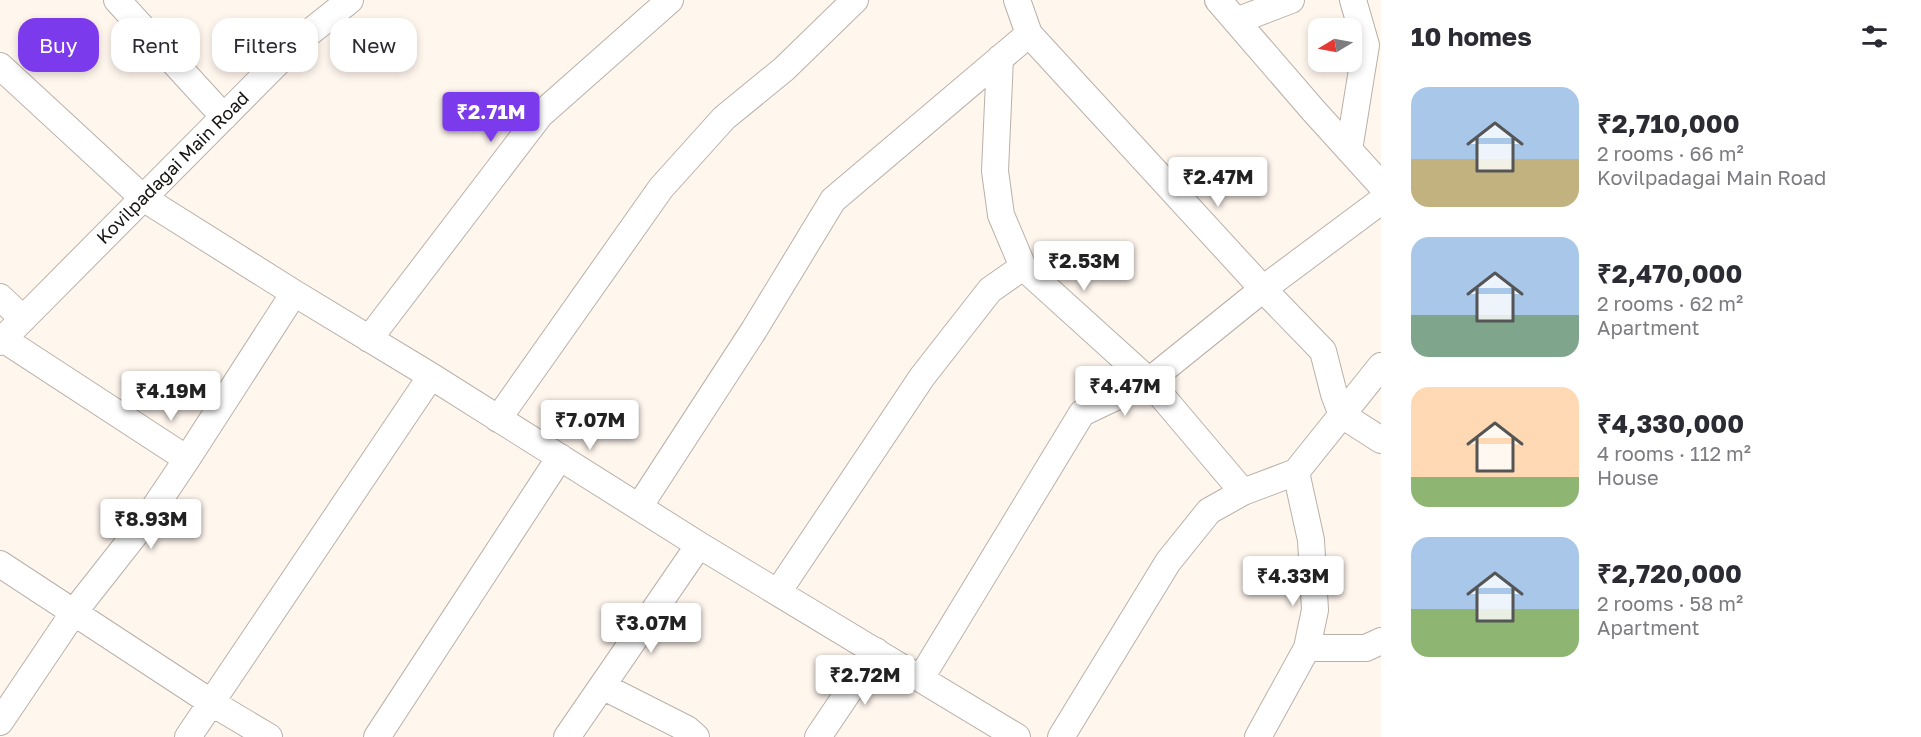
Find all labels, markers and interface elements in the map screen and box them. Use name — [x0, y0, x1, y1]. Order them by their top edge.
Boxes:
chip: Buy — [18, 18, 99, 72]
chip: Rent — [111, 18, 200, 72]
chip: Filters — [212, 18, 318, 72]
chip: New — [330, 18, 417, 72]
north arrow — [1308, 18, 1362, 72]
map controls — [1308, 18, 1362, 72]
icon: filters — [1858, 20, 1891, 53]
text: 10 homes — [1411, 21, 1532, 52]
street label: Kovilpadagai Main Road — [92, 87, 253, 248]
pin: ₹2.71M — [442, 92, 540, 143]
text: ₹2.71M — [456, 99, 526, 123]
text: ₹2,710,000 — [1597, 108, 1740, 139]
icon: home — [1459, 111, 1531, 183]
text: 2 rooms · 66 m² — [1597, 141, 1744, 165]
pin: ₹2.47M — [1169, 157, 1267, 208]
text: ₹2.47M — [1182, 164, 1254, 188]
text: Kovilpadagai Main Road — [1597, 165, 1826, 189]
pin: ₹2.53M — [1035, 241, 1133, 292]
text: ₹2.53M — [1048, 248, 1120, 272]
text: ₹2,470,000 — [1597, 258, 1742, 289]
icon: home — [1459, 261, 1531, 333]
text: 2 rooms · 62 m² — [1597, 291, 1743, 315]
text: Apartment — [1597, 315, 1700, 339]
pin: ₹4.47M — [1076, 366, 1174, 417]
pin: ₹4.19M — [122, 371, 220, 422]
text: ₹4.47M — [1089, 373, 1161, 397]
text: ₹4.19M — [135, 378, 207, 402]
pin: ₹7.07M — [541, 400, 639, 451]
text: ₹7.07M — [555, 407, 625, 431]
text: ₹4,330,000 — [1597, 408, 1744, 439]
icon: home — [1459, 411, 1531, 483]
text: 4 rooms · 112 m² — [1597, 441, 1751, 465]
text: House — [1597, 465, 1659, 489]
pin: ₹8.93M — [102, 499, 200, 550]
text: ₹8.93M — [114, 506, 188, 530]
pin: ₹4.33M — [1244, 556, 1342, 607]
text: ₹2,720,000 — [1597, 558, 1742, 589]
icon: home — [1459, 561, 1531, 633]
text: ₹4.33M — [1257, 563, 1329, 587]
text: 2 rooms · 58 m² — [1597, 591, 1743, 615]
pin: ₹3.07M — [602, 603, 700, 654]
text: ₹3.07M — [615, 610, 687, 634]
text: Apartment — [1597, 615, 1700, 639]
pin: ₹2.72M — [816, 655, 914, 706]
text: ₹2.72M — [830, 662, 900, 686]

